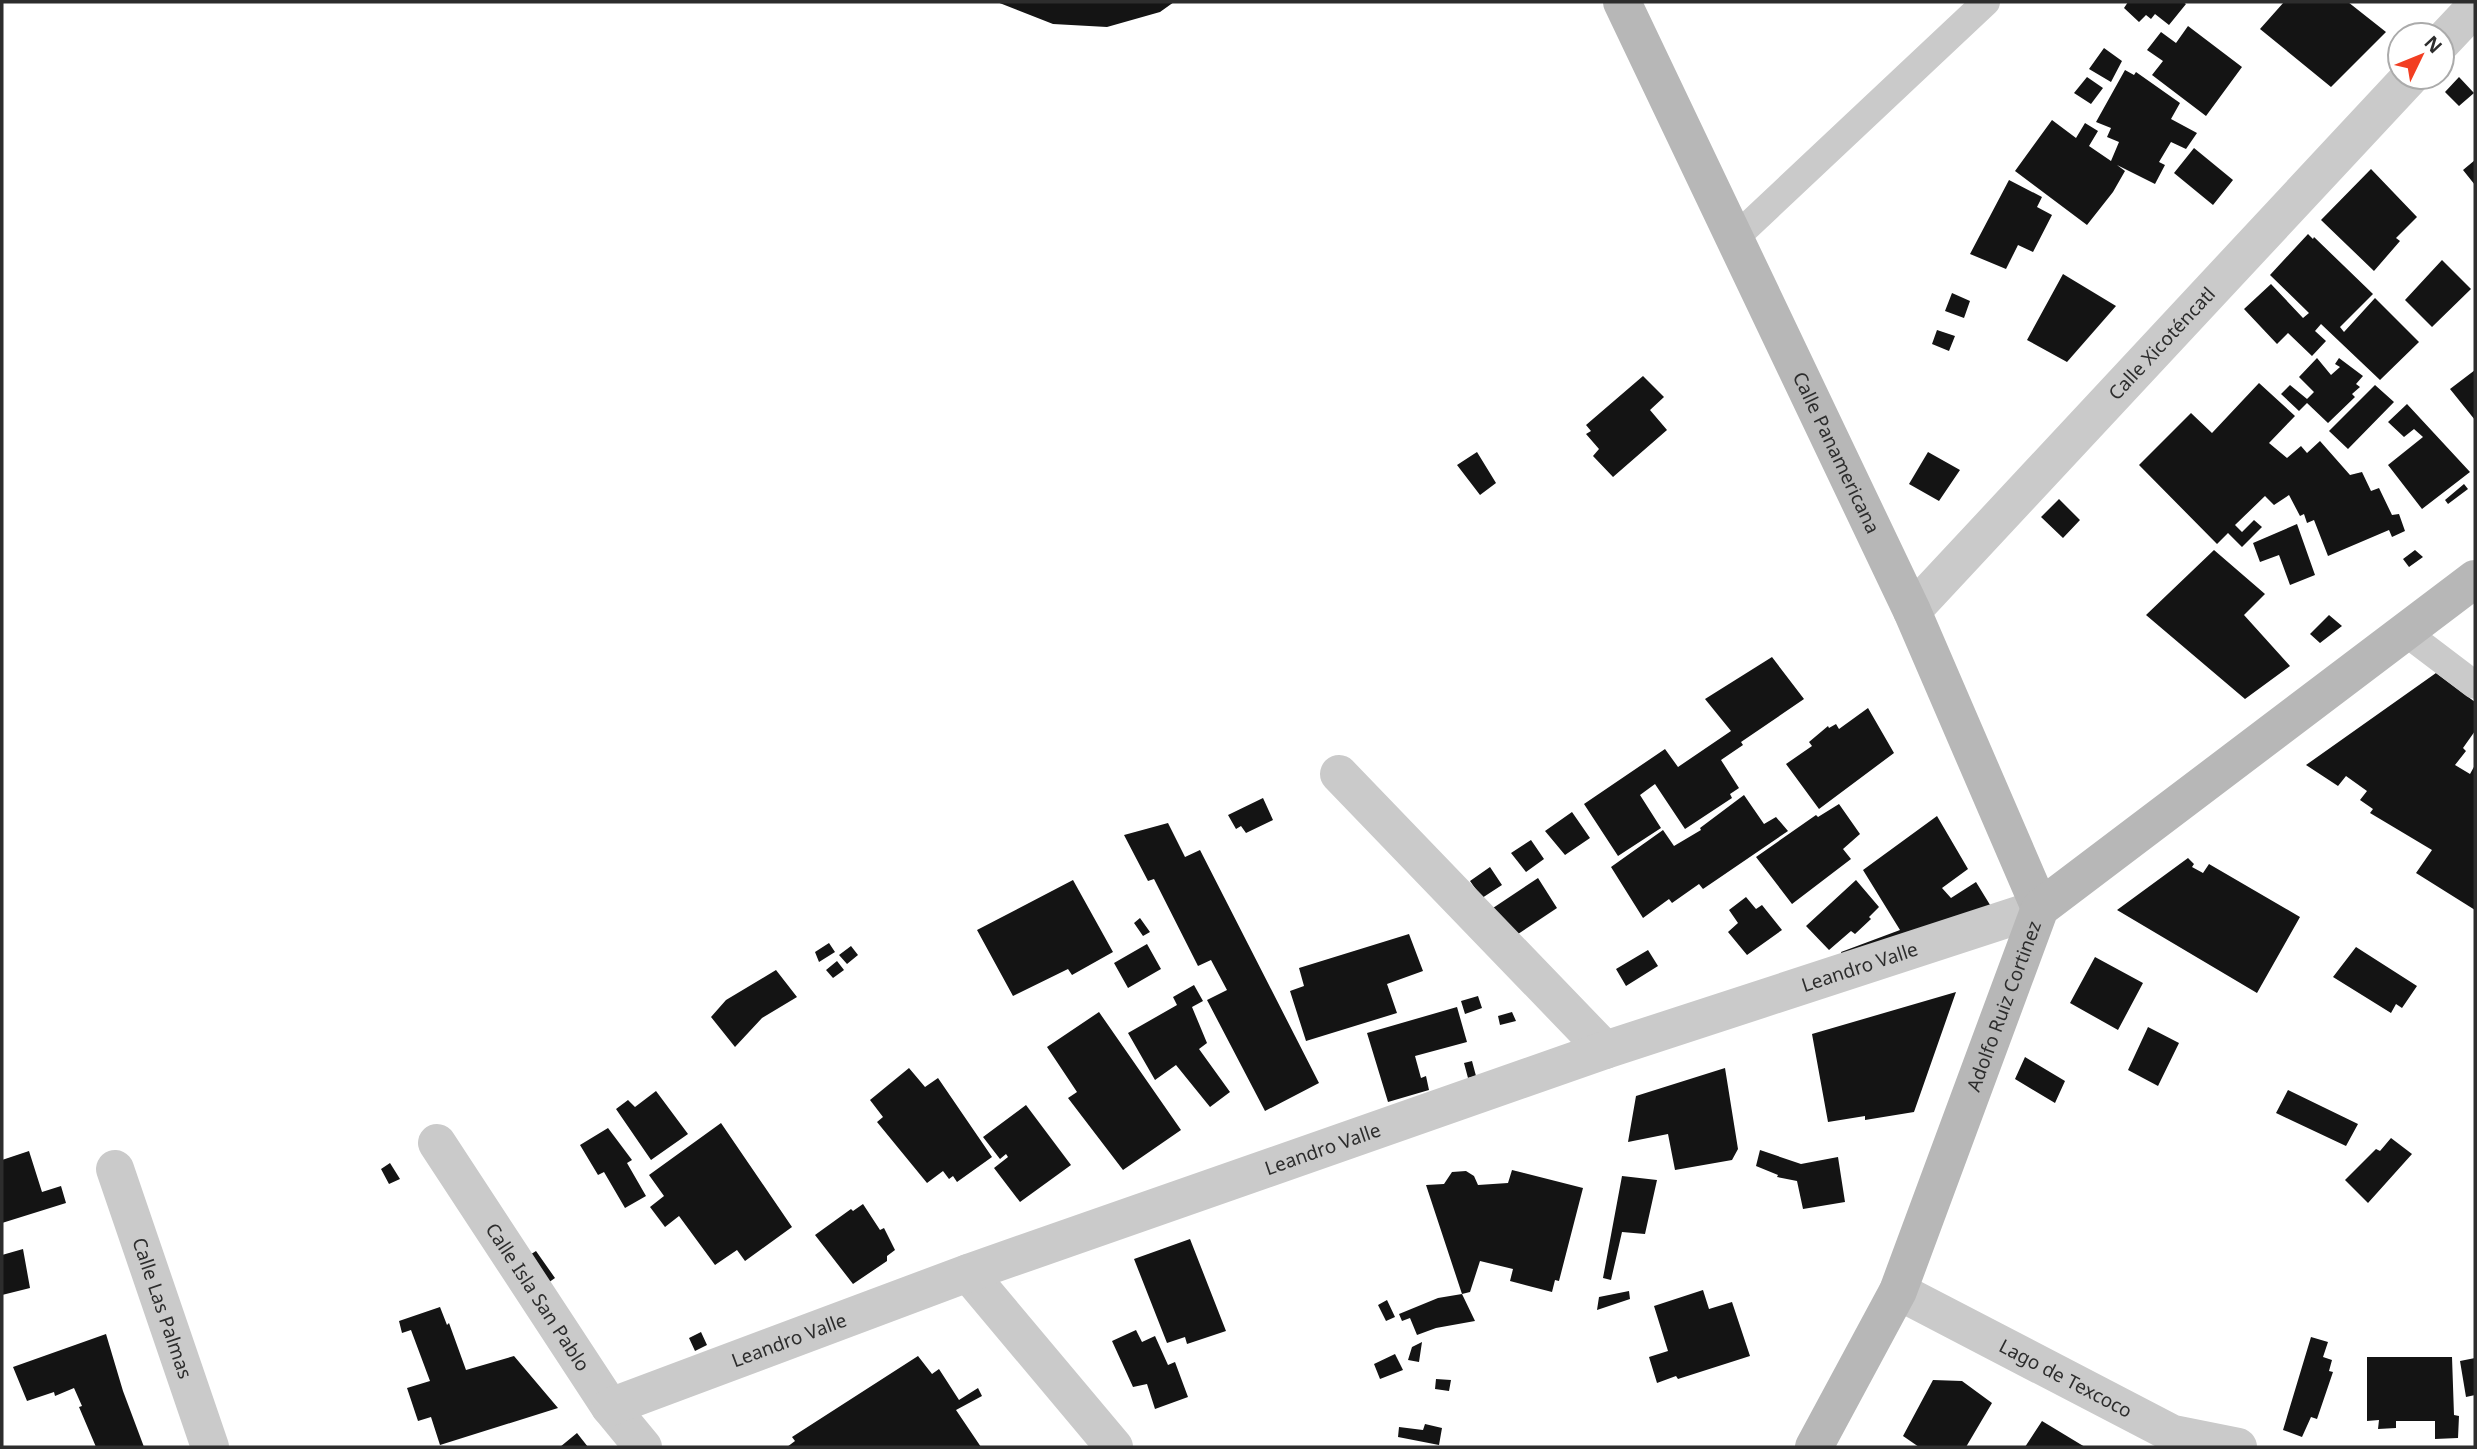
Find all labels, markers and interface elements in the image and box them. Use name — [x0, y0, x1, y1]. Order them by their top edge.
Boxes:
north arrow — [2386, 21, 2456, 91]
text: N — [2419, 30, 2448, 59]
street label: Calle Xicoténcatl — [2102, 281, 2221, 405]
street label: Calle Panamericana — [1787, 367, 1886, 538]
street label: Adolfo Ruiz Cortinez — [1960, 917, 2047, 1095]
street label: Leandro Valle — [1798, 936, 1921, 998]
street label: Leandro Valle — [1261, 1117, 1384, 1181]
street label: Calle Isla San Pablo — [480, 1218, 596, 1376]
street label: Calle Las Palmas — [126, 1234, 199, 1382]
street label: Leandro Valle — [728, 1307, 850, 1373]
street label: Lago de Texcoco — [1995, 1333, 2137, 1424]

